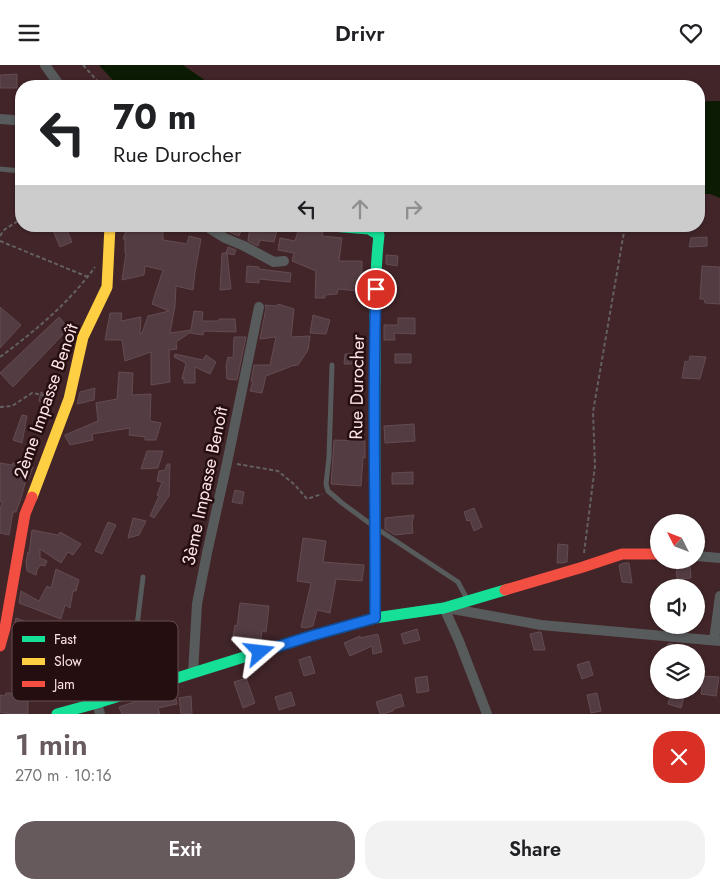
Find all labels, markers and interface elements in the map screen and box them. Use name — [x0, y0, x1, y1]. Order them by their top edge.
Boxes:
text: Drivr — [335, 17, 385, 49]
icon: menu — [15, 19, 43, 47]
icon: heart — [677, 19, 705, 47]
text: 70 m — [113, 92, 196, 142]
icon: left — [30, 100, 95, 165]
text: Rue Durocher — [113, 138, 241, 170]
icon: left — [293, 195, 321, 223]
icon: ahead — [346, 195, 374, 223]
icon: right — [399, 195, 427, 223]
pin — [355, 268, 397, 310]
icon: arrive — [362, 275, 390, 303]
street label: 2ème Impasse Benoît — [7, 319, 85, 482]
street label: Rue Durocher — [343, 333, 371, 440]
street label: 3ème Impasse Benoît — [175, 403, 235, 568]
north arrow — [650, 514, 705, 569]
map controls — [650, 514, 705, 699]
button: sound — [650, 579, 705, 634]
legend — [12, 621, 178, 701]
position arrow — [233, 625, 285, 677]
text: Fast — [54, 629, 77, 649]
button: layers — [650, 644, 705, 699]
text: Slow — [54, 651, 82, 671]
text: Jam — [52, 674, 75, 694]
text: 1 min — [15, 723, 88, 766]
button: close — [653, 731, 705, 783]
text: 270 m · 10:16 — [15, 764, 112, 787]
button: Exit — [15, 821, 355, 879]
button: Share — [365, 821, 705, 879]

